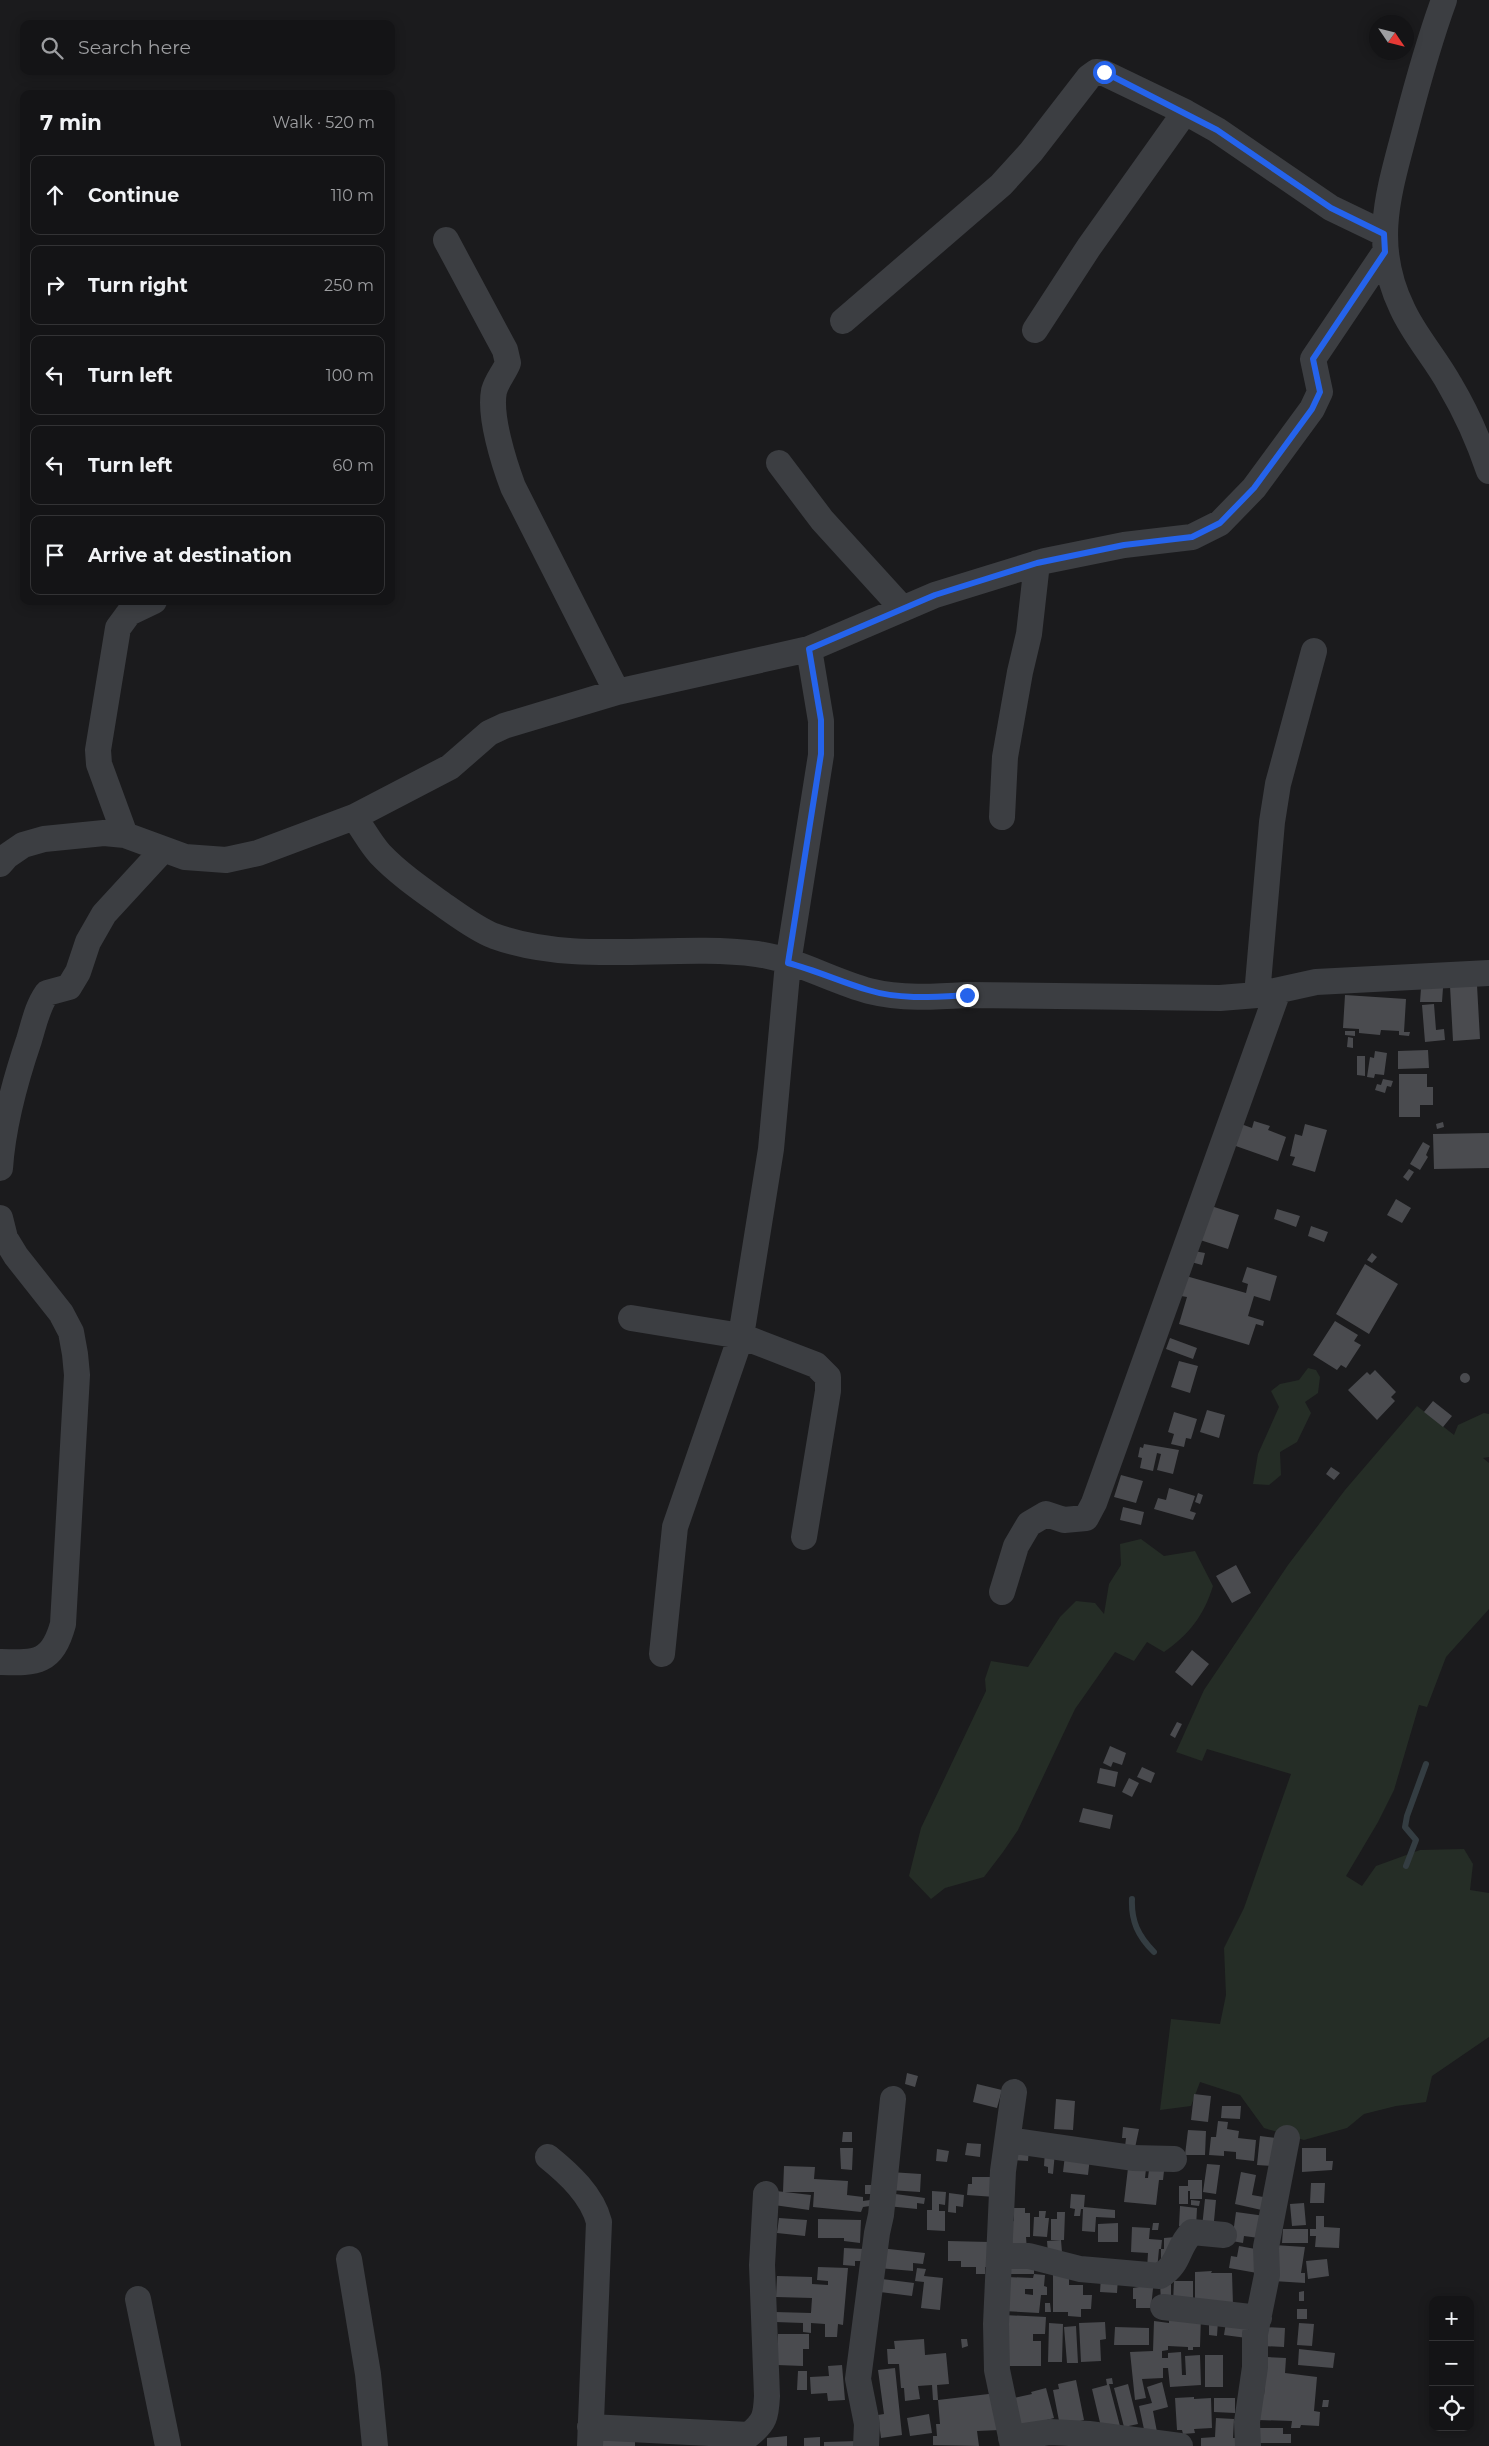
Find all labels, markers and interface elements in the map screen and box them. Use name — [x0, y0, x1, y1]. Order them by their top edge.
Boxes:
north arrow — [1369, 15, 1414, 60]
search box — [20, 20, 395, 75]
icon: search — [38, 34, 66, 62]
text: Search here — [78, 36, 191, 59]
route start — [1093, 61, 1116, 84]
text: 7 min — [40, 110, 102, 135]
text: Walk · 520 m — [273, 113, 375, 132]
icon: ahead — [41, 181, 69, 209]
text: Continue — [88, 184, 179, 207]
text: 110 m — [331, 186, 374, 205]
icon: right — [41, 271, 69, 299]
text: Turn right — [88, 274, 188, 297]
text: 250 m — [324, 276, 374, 295]
icon: left — [41, 361, 69, 389]
text: Turn left — [88, 364, 173, 387]
text: 100 m — [326, 366, 374, 385]
icon: left — [41, 451, 69, 479]
text: Turn left — [88, 454, 173, 477]
text: 60 m — [332, 456, 374, 475]
icon: arrive — [41, 541, 69, 569]
text: Arrive at destination — [88, 544, 292, 567]
route end — [956, 984, 979, 1007]
map controls — [1429, 2296, 1474, 2431]
button: + — [1429, 2296, 1474, 2341]
button: − — [1429, 2341, 1474, 2386]
button: locate — [1429, 2386, 1474, 2431]

